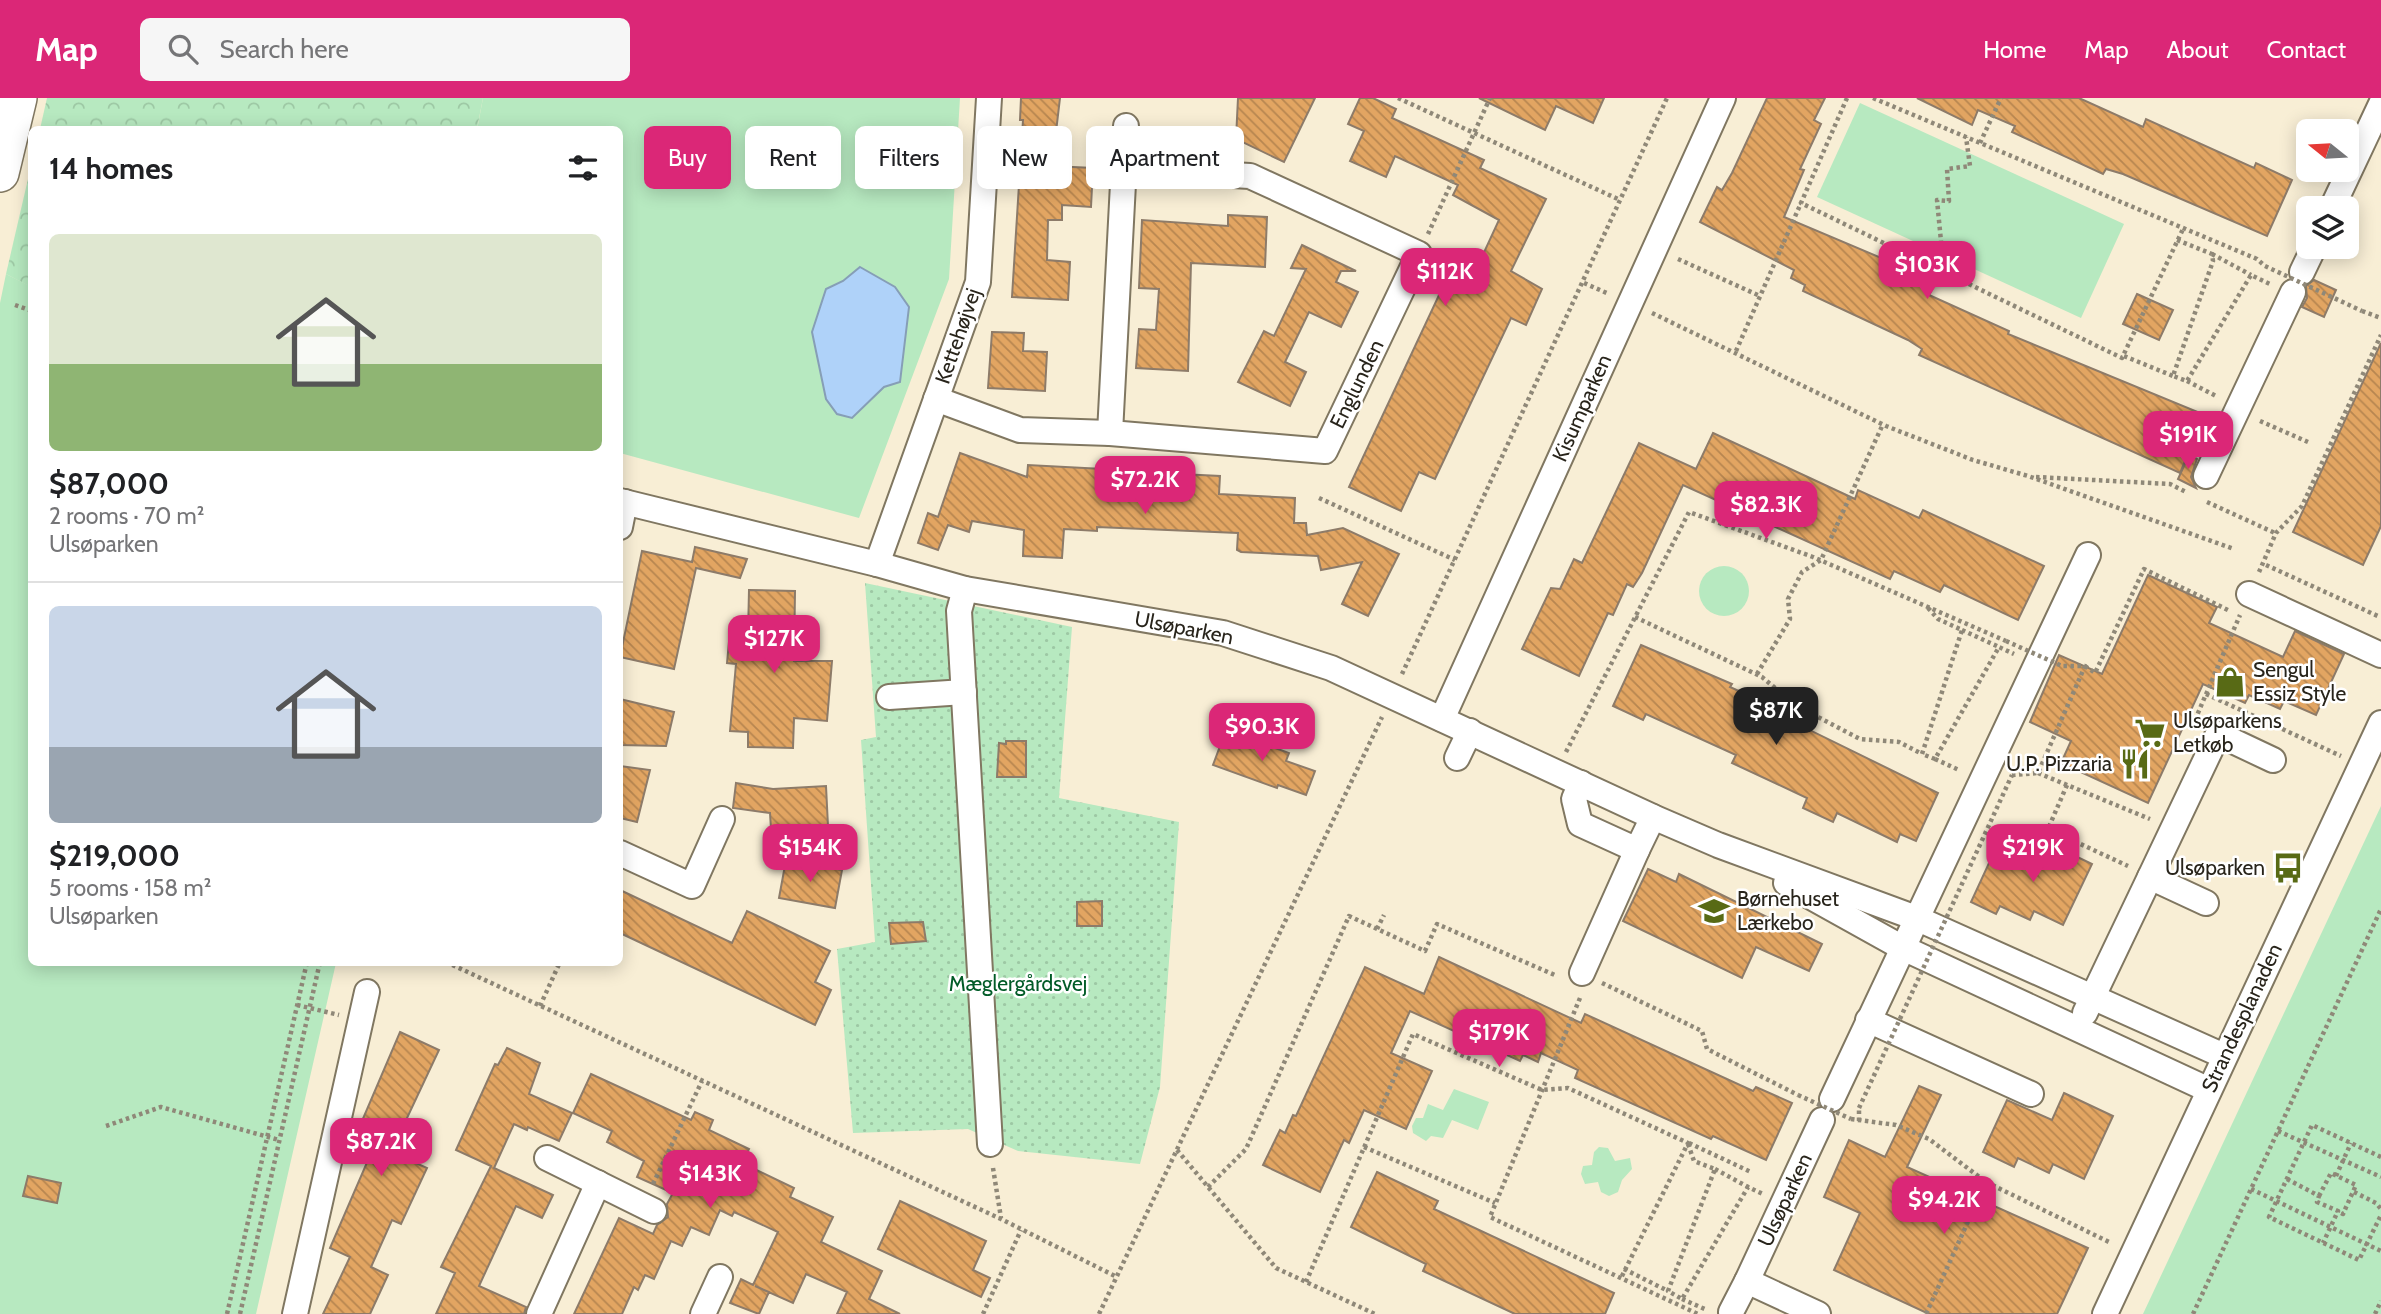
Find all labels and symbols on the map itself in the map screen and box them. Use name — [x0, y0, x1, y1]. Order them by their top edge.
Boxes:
north arrow — [2296, 119, 2359, 182]
pin: $103K — [1878, 242, 1976, 301]
pin: $112K — [1396, 248, 1494, 308]
street label: Kettehøjvej — [930, 285, 986, 387]
street label: Englunden — [1324, 335, 1389, 432]
street label: Kisumparken — [1547, 350, 1616, 465]
pin: $191K — [2139, 412, 2237, 471]
pin: $72.2K — [1088, 456, 1202, 516]
pin: $82.3K — [1709, 482, 1823, 541]
street label: Ulsøparken — [1133, 606, 1236, 649]
pin: $127K — [725, 616, 823, 675]
place label: Sengul Essiz Style — [2253, 657, 2346, 706]
shop icon: Sengul Essiz Style — [2213, 665, 2247, 699]
pin: $87K — [1735, 688, 1817, 747]
pin: $90.3K — [1205, 704, 1319, 763]
place label: Ulsøparkens Letkøb — [2173, 708, 2282, 757]
supermarket icon: Ulsøparkens Letkøb — [2133, 716, 2167, 750]
restaurant icon: U.P. Pizzaria — [2118, 747, 2152, 781]
place label: U.P. Pizzaria — [2006, 751, 2112, 776]
pin: $154K — [761, 824, 859, 884]
pin: $219K — [1984, 824, 2082, 884]
bus stop icon: Ulsøparken — [2271, 851, 2305, 885]
place label: Ulsøparken — [2165, 855, 2265, 880]
place label: Børnehuset Lærkebo — [1737, 886, 1839, 935]
school or university icon: Børnehuset Lærkebo — [1697, 894, 1731, 928]
street label: Strandesplanaden — [2196, 939, 2287, 1096]
park label: Mæglergårdsvej — [949, 971, 1087, 997]
pin: $179K — [1450, 1010, 1548, 1069]
pin: $87.2K — [324, 1118, 438, 1178]
street label: Ulsøparken — [1752, 1149, 1817, 1250]
pin: $143K — [661, 1150, 759, 1210]
pin: $94.2K — [1887, 1176, 2001, 1236]

